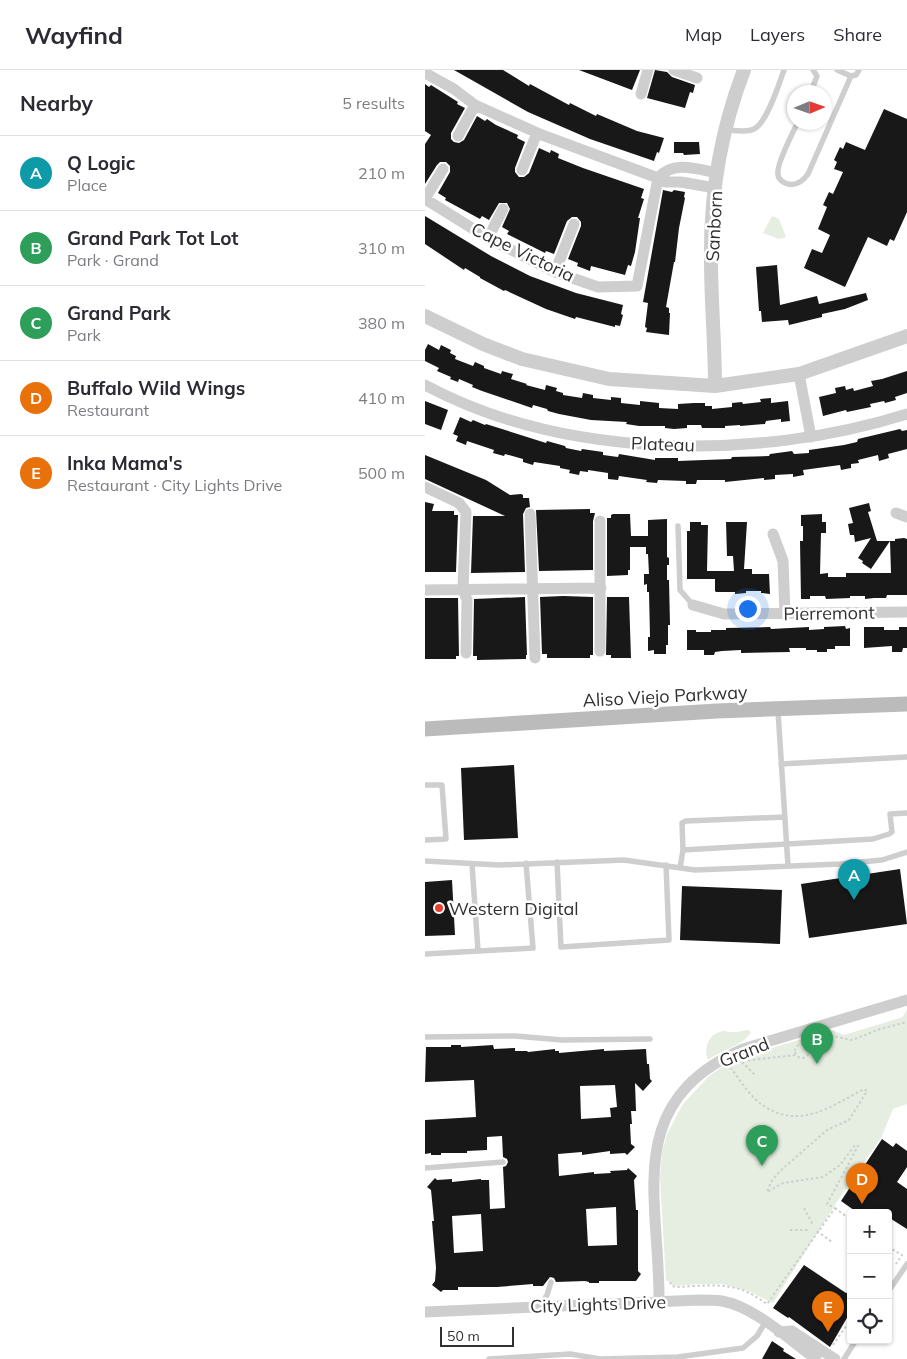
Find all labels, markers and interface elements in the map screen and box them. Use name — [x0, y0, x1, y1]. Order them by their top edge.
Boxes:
text: Wayfind — [25, 20, 123, 50]
text: Map — [685, 23, 722, 46]
text: Layers — [750, 23, 805, 46]
text: Share — [833, 23, 882, 46]
north arrow — [787, 85, 832, 130]
text: Nearby — [20, 90, 93, 116]
text: 5 results — [342, 93, 405, 113]
text: Q Logic — [67, 151, 135, 175]
text: A — [30, 163, 42, 183]
text: 210 m — [358, 163, 405, 183]
text: Place — [67, 175, 107, 195]
street label: Sanborn — [701, 190, 727, 262]
street label: Cape Victoria — [468, 217, 578, 287]
text: Grand Park Tot Lot — [67, 226, 239, 250]
text: B — [30, 238, 42, 258]
text: 310 m — [358, 238, 405, 258]
text: Park · Grand — [67, 250, 159, 270]
text: Grand Park — [67, 301, 171, 325]
text: C — [31, 313, 41, 333]
text: 380 m — [358, 313, 405, 333]
text: Park — [67, 325, 101, 345]
text: Buffalo Wild Wings — [67, 376, 245, 400]
text: D — [30, 388, 42, 408]
text: 410 m — [358, 388, 405, 408]
text: Restaurant — [67, 400, 149, 420]
street label: Plateau — [631, 431, 695, 457]
text: Inka Mama's — [67, 451, 183, 475]
text: E — [31, 463, 41, 483]
text: 500 m — [358, 463, 405, 483]
text: Restaurant · City Lights Drive — [67, 475, 282, 495]
your location — [735, 596, 761, 622]
street label: Pierremont — [783, 601, 875, 625]
street label: Aliso Viejo Parkway — [582, 680, 748, 712]
pin: A — [838, 859, 870, 900]
place label: Western Digital — [449, 897, 579, 920]
marker: Western Digital — [433, 902, 445, 914]
pin: B — [801, 1023, 833, 1064]
street label: Grand — [716, 1032, 772, 1072]
pin: C — [746, 1125, 778, 1166]
pin: D — [846, 1163, 878, 1204]
map controls — [847, 1209, 892, 1344]
button: + — [847, 1209, 892, 1254]
button: − — [847, 1254, 892, 1299]
street label: City Lights Drive — [530, 1290, 666, 1318]
pin: E — [812, 1291, 844, 1332]
button: locate — [847, 1299, 892, 1344]
scale bar — [440, 1324, 514, 1347]
text: 50 m — [447, 1327, 480, 1345]

